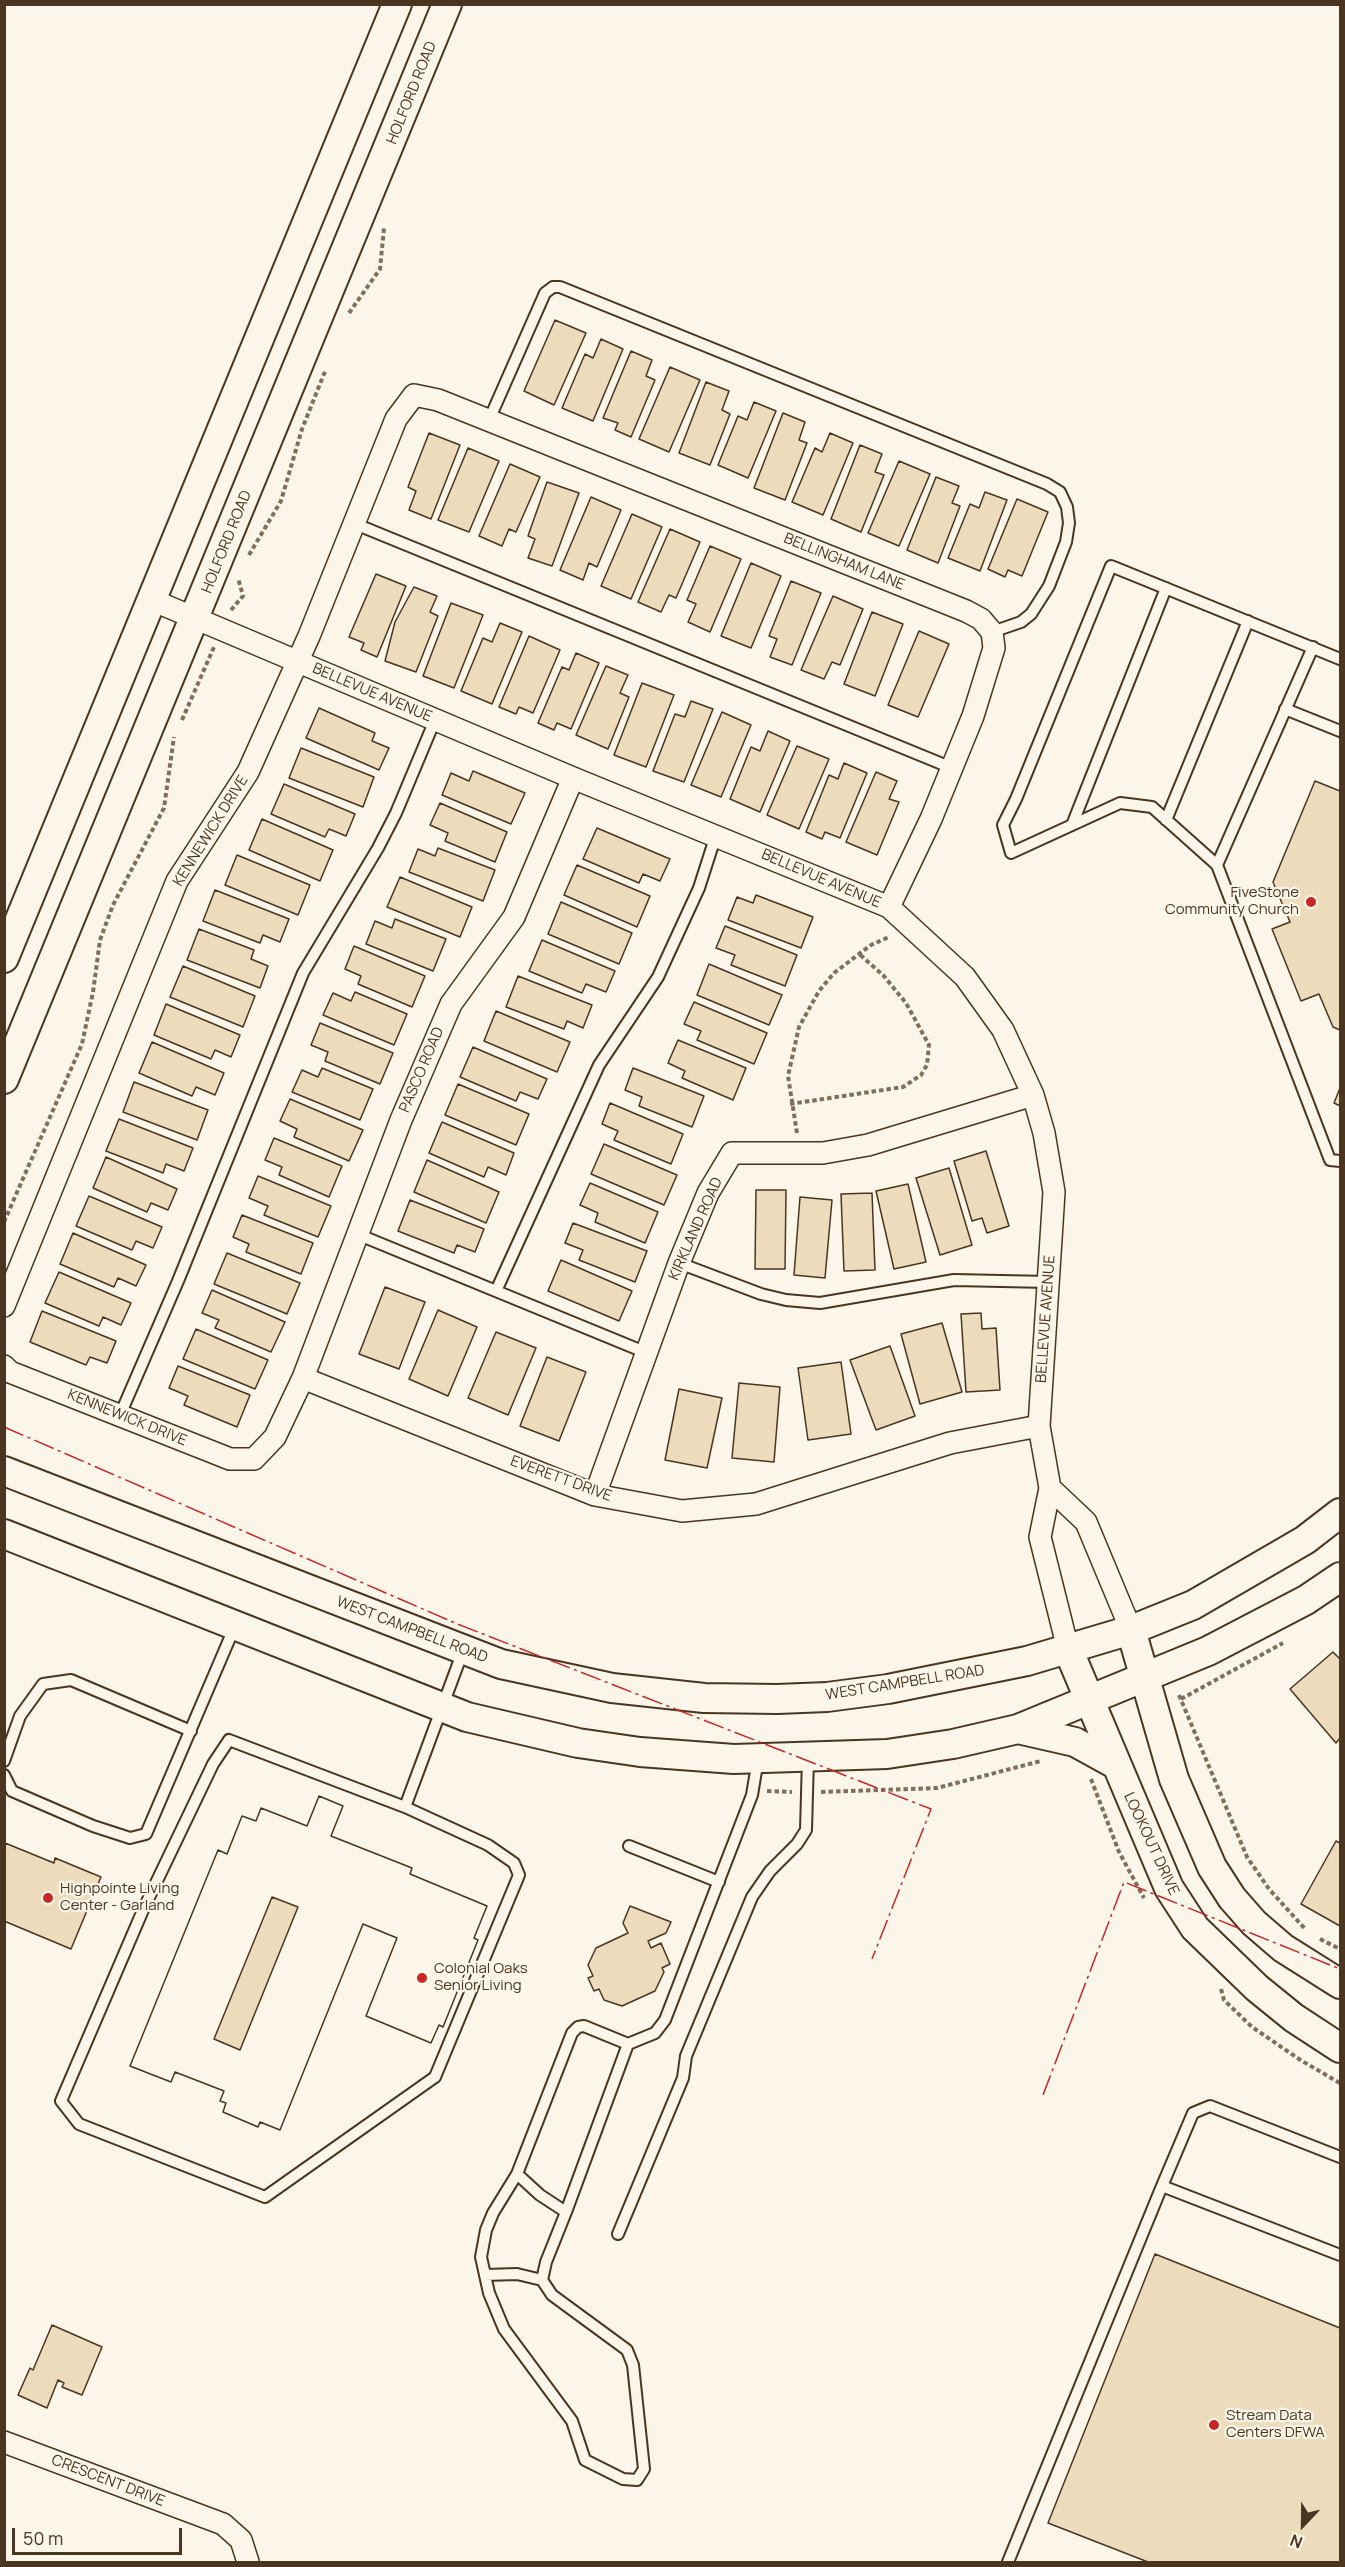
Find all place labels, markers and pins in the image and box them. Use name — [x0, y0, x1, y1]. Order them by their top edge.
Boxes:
place label: FiveStone Community Church — [1165, 884, 1299, 919]
marker: FiveStone Community Church — [1304, 895, 1318, 909]
place label: Highpointe Living Center - Garland — [60, 1880, 179, 1915]
marker: Highpointe Living Center - Garland — [41, 1891, 55, 1905]
place label: Colonial Oaks Senior Living — [434, 1960, 528, 1995]
marker: Colonial Oaks Senior Living — [415, 1971, 429, 1985]
place label: Stream Data Centers DFWA — [1226, 2407, 1325, 2442]
marker: Stream Data Centers DFWA — [1207, 2418, 1221, 2432]

